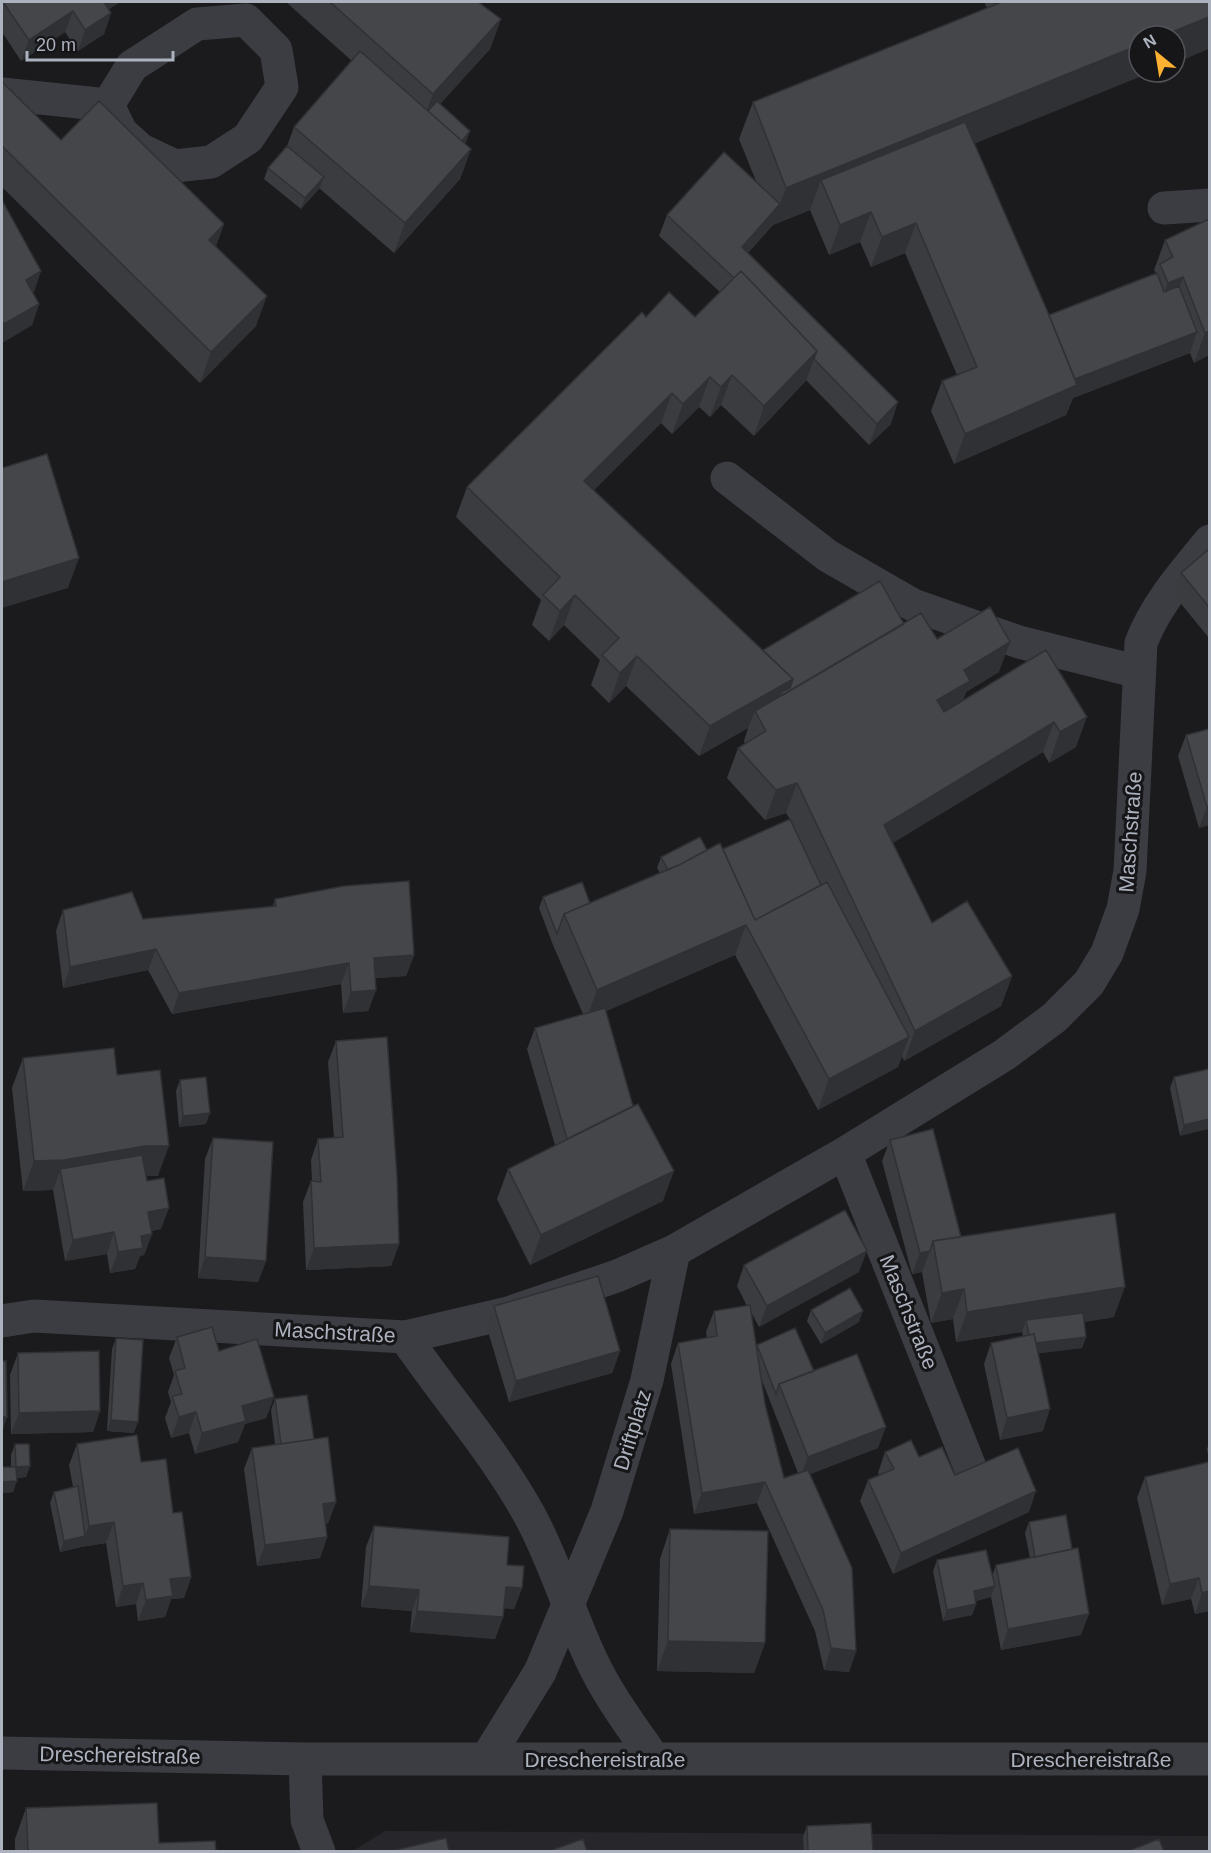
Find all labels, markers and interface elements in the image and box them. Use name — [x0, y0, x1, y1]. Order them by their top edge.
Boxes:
scale bar — [27, 24, 172, 62]
north arrow — [1127, 24, 1187, 84]
text: N — [1140, 31, 1159, 52]
text: 20 m — [36, 35, 76, 55]
street label: Maschstraße — [1114, 771, 1146, 893]
street label: Maschstraße — [876, 1251, 942, 1373]
street label: Maschstraße — [274, 1317, 396, 1347]
street label: Driftplatz — [609, 1387, 655, 1473]
street label: Dreschereistraße — [39, 1742, 201, 1768]
street label: Dreschereistraße — [524, 1748, 686, 1771]
street label: Dreschereistraße — [1010, 1748, 1172, 1771]

